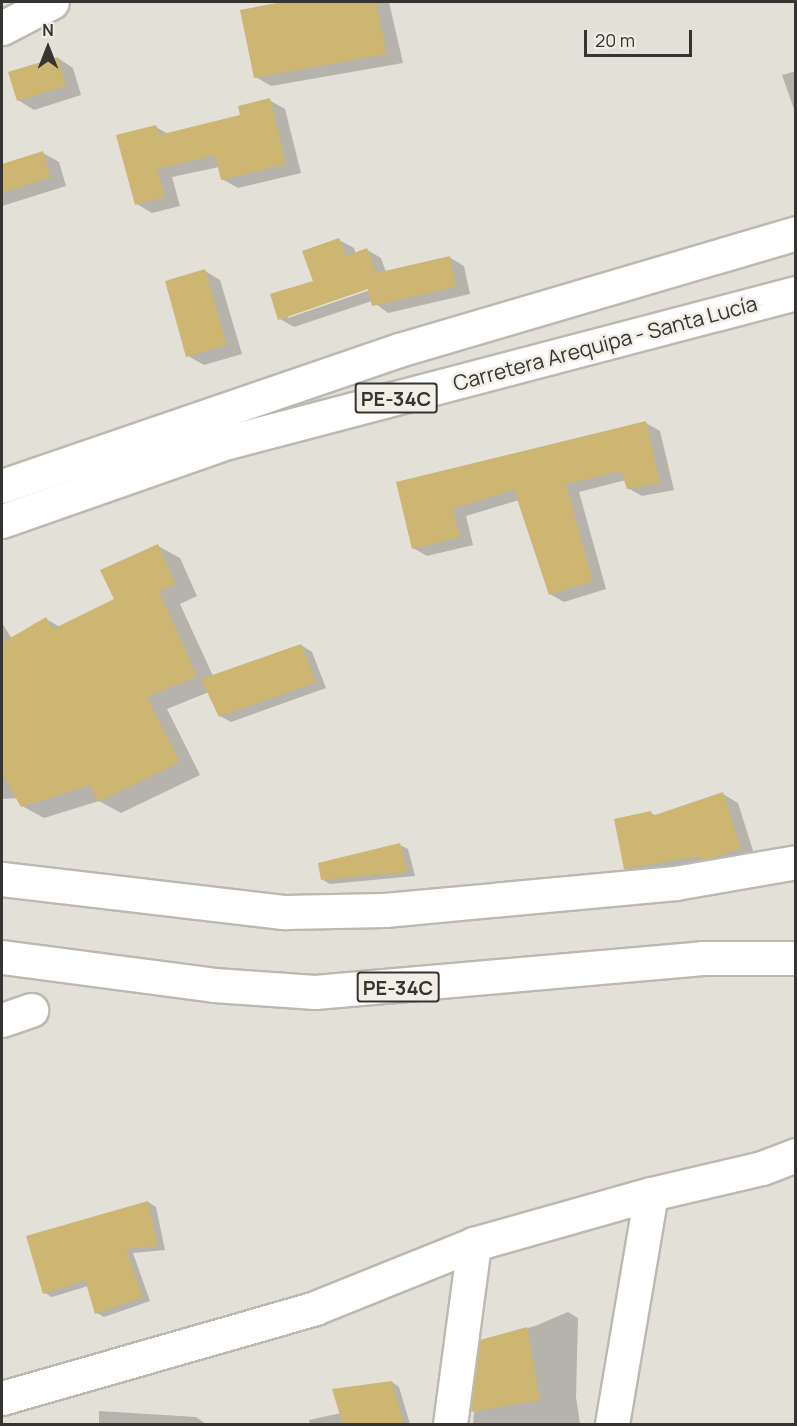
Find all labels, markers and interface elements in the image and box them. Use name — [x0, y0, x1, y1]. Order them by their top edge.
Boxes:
north arrow — [18, 18, 78, 78]
scale bar — [587, 18, 695, 56]
text: N — [42, 19, 54, 41]
text: 20 m — [595, 28, 635, 52]
street label: Carretera Arequipa - Santa Lucía — [450, 290, 760, 396]
road number: PE-34C — [354, 381, 438, 415]
road number: PE-34C — [356, 970, 440, 1004]

